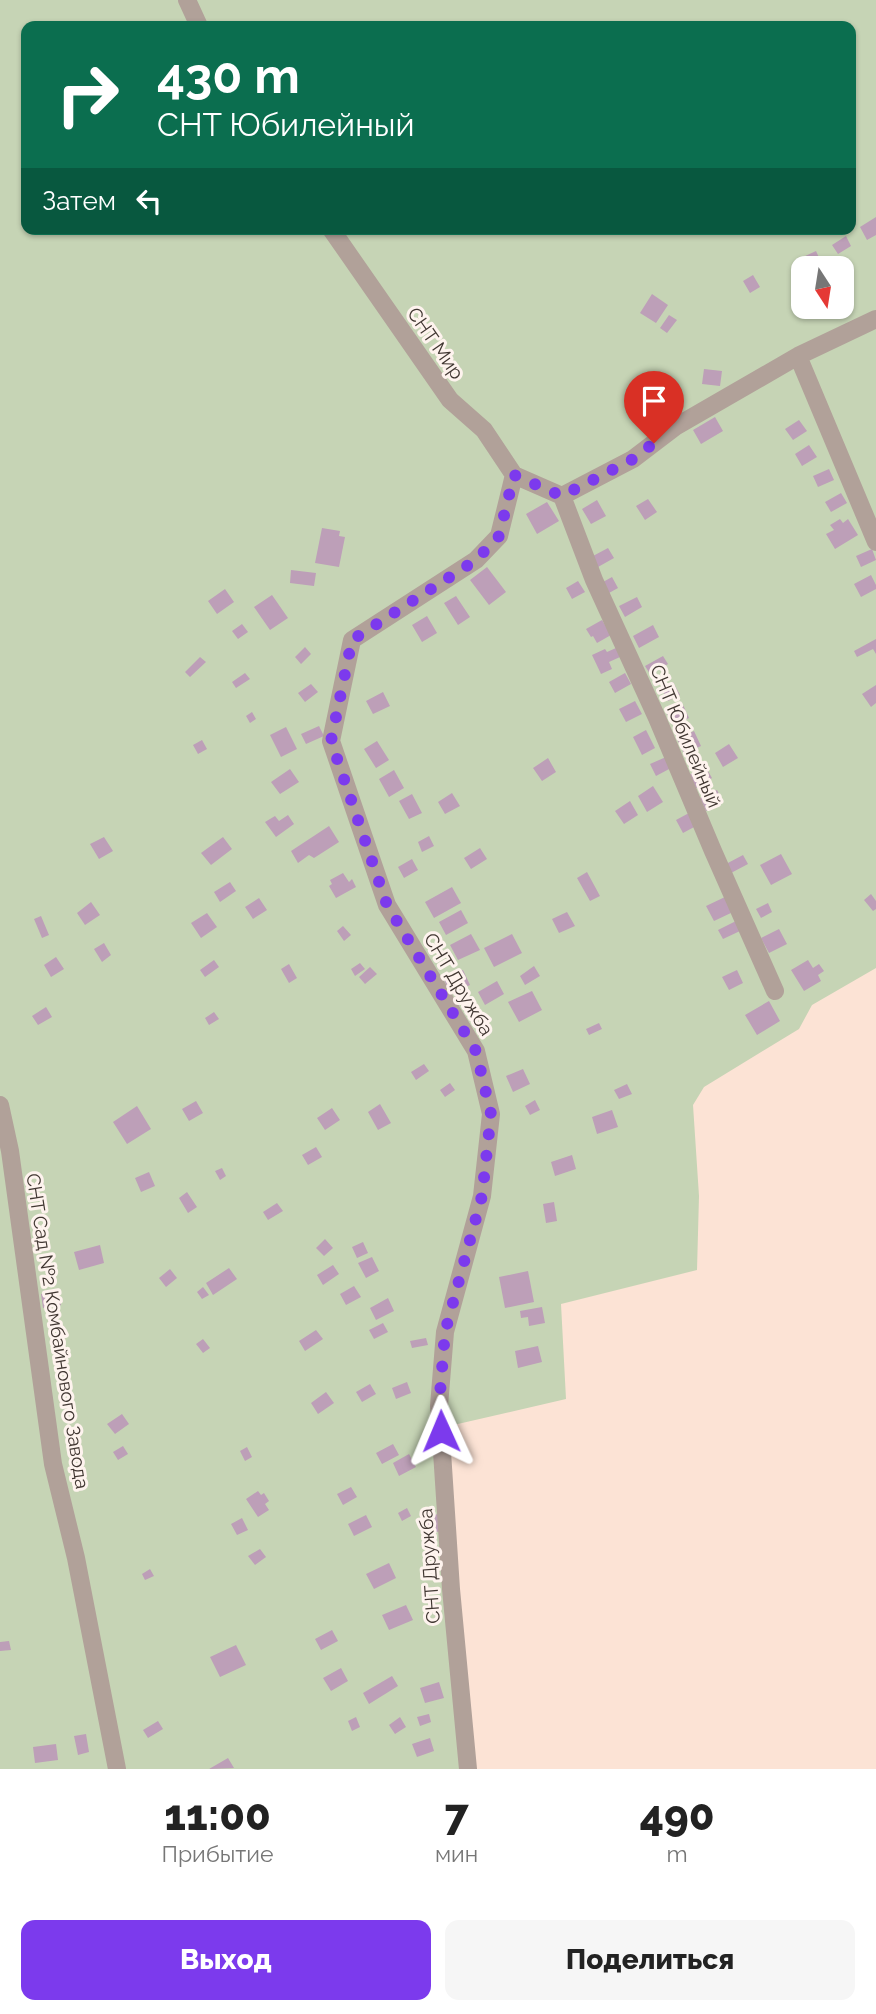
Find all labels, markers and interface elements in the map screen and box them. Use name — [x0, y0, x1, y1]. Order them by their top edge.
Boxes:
text: 430 m — [157, 47, 300, 104]
icon: right — [42, 49, 133, 140]
text: СНТ Юбилейный — [157, 106, 415, 143]
icon: left — [130, 182, 168, 220]
text: Затем — [42, 186, 116, 216]
north arrow — [791, 256, 854, 318]
map controls — [791, 256, 854, 319]
street label: СНТ Мир — [403, 303, 469, 383]
pin — [624, 371, 684, 443]
icon: arrive — [635, 382, 673, 420]
street label: СНТ Юбилейный — [646, 661, 726, 811]
street label: СНТ Дружба — [420, 929, 498, 1039]
street label: СНТ Сад №2 Комбайнового Завода — [22, 1172, 94, 1490]
position arrow — [404, 1394, 478, 1468]
street label: СНТ Дружба — [414, 1508, 444, 1624]
text: 11:00 — [164, 1791, 271, 1840]
text: 7 — [444, 1791, 469, 1840]
text: 490 — [640, 1791, 714, 1840]
text: Прибытие — [161, 1840, 273, 1867]
text: мин — [435, 1840, 478, 1867]
text: m — [666, 1840, 688, 1867]
button: Выход — [21, 1920, 431, 2000]
button: Поделиться — [445, 1920, 855, 2000]

